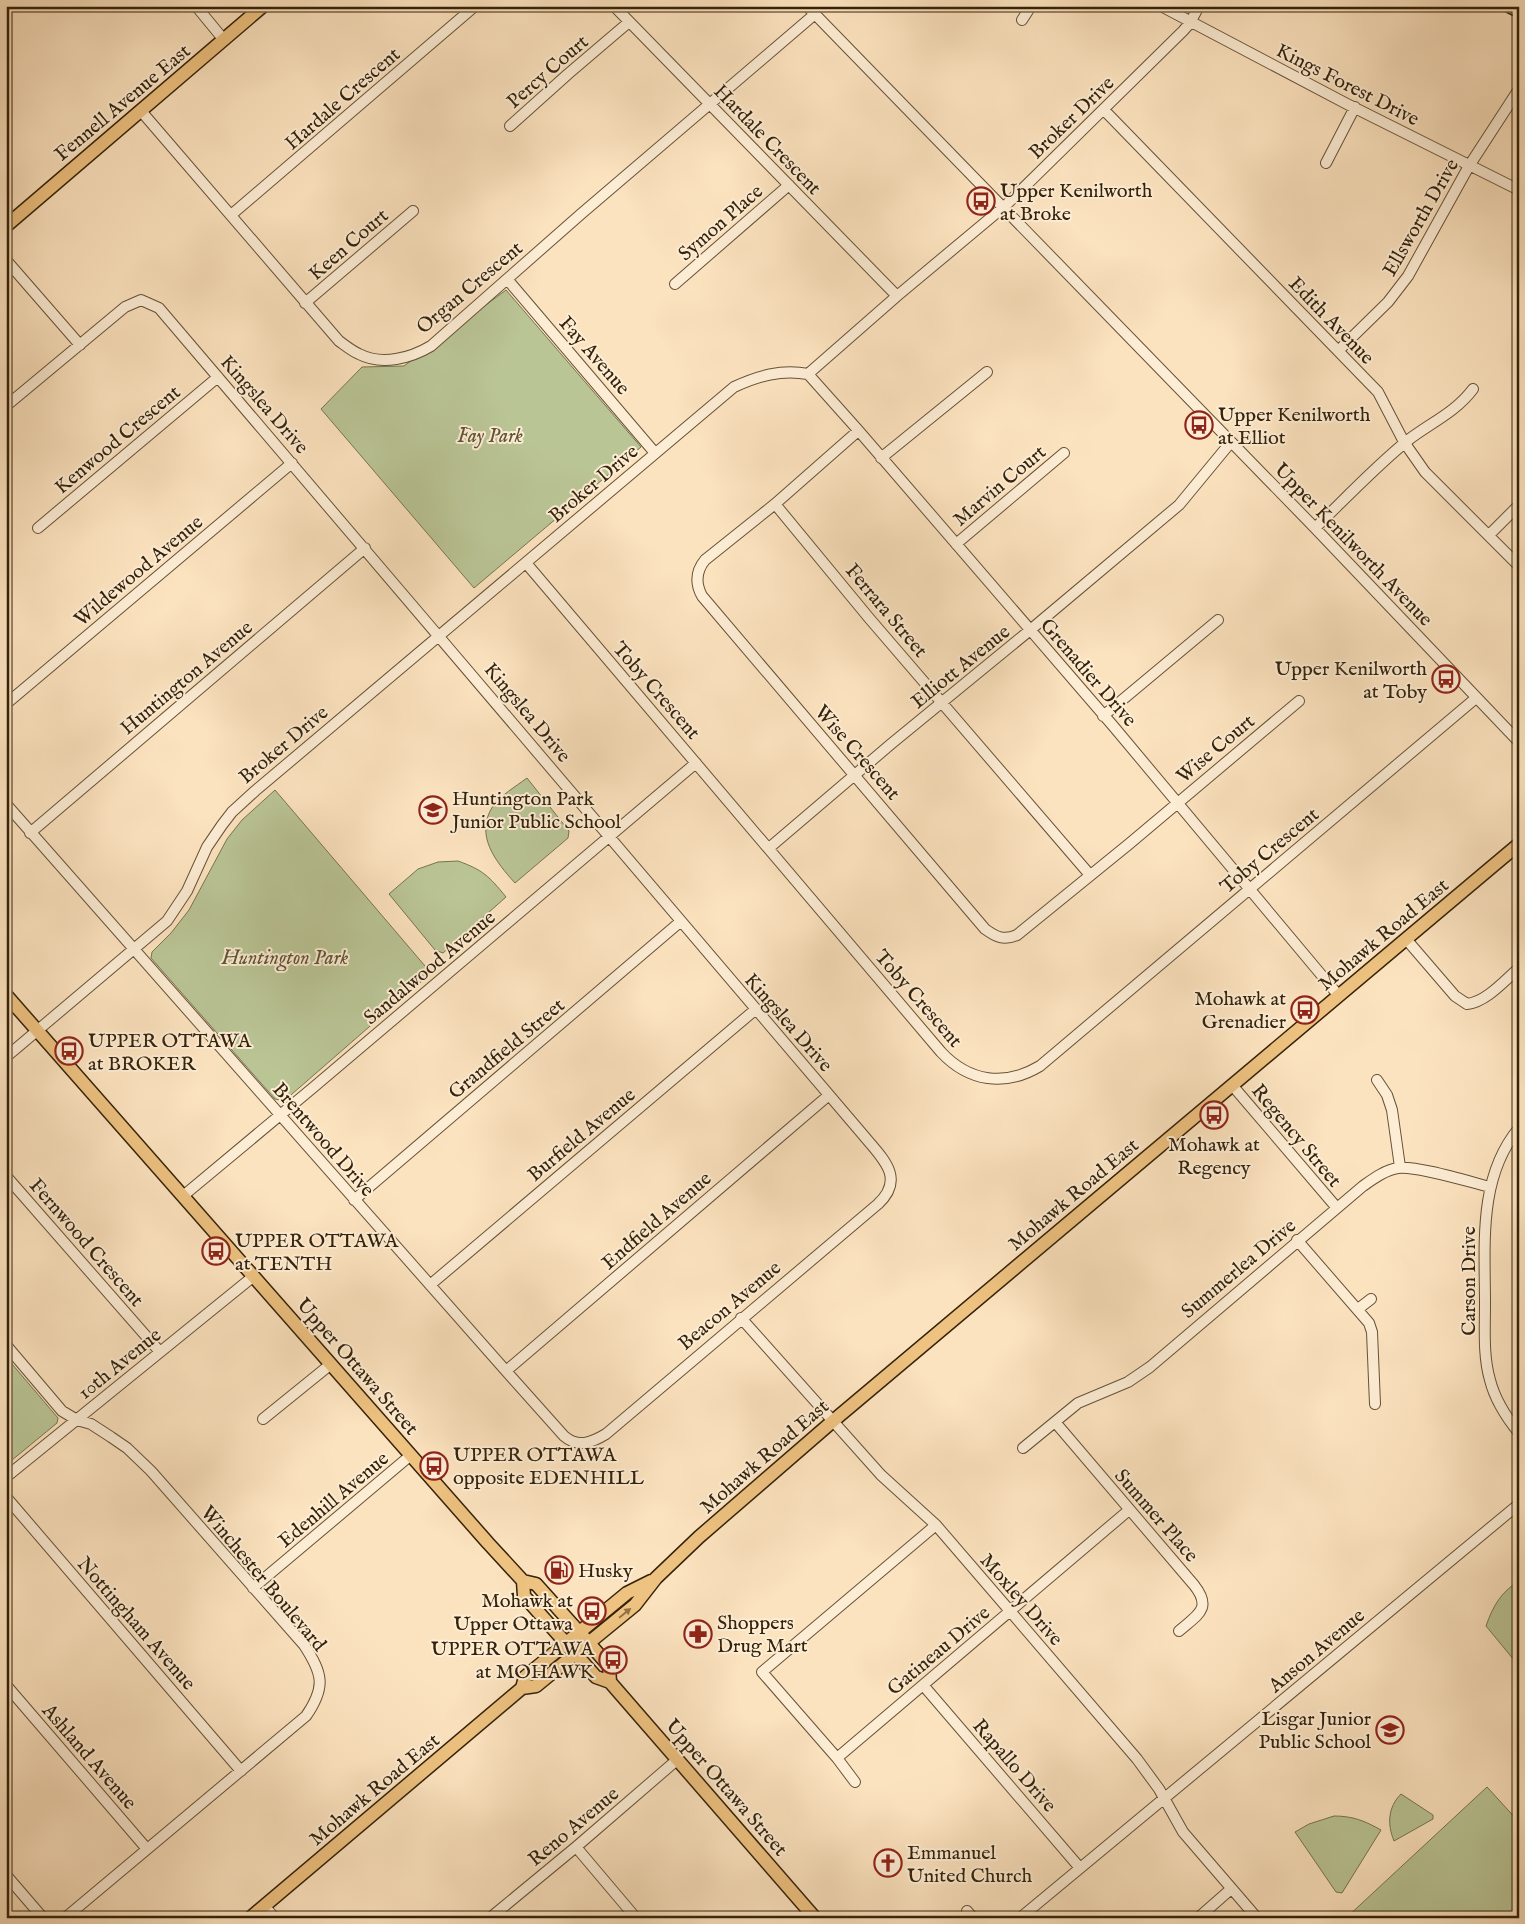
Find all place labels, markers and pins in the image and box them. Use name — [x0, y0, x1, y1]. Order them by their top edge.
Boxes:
place label: Upper Kenilworth at Broke — [1000, 179, 1153, 227]
bus stop icon: Upper Kenilworth at Broke — [966, 186, 996, 216]
place label: Upper Kenilworth at Elliot — [1218, 403, 1371, 451]
bus stop icon: Upper Kenilworth at Elliot — [1184, 410, 1214, 440]
place label: Upper Kenilworth at Toby — [1275, 657, 1427, 705]
bus stop icon: Upper Kenilworth at Toby — [1431, 664, 1461, 694]
place label: Huntington Park Junior Public School — [450, 787, 621, 835]
school or university icon: Huntington Park Junior Public School — [418, 795, 448, 825]
place label: Mohawk at Grenadier — [1194, 987, 1287, 1035]
bus stop icon: Mohawk at Grenadier — [1290, 995, 1320, 1025]
place label: UPPER OTTAWA at BROKER — [88, 1029, 252, 1077]
bus stop icon: UPPER OTTAWA at BROKER — [54, 1036, 84, 1066]
bus stop icon: Mohawk at Regency — [1199, 1100, 1229, 1130]
place label: Mohawk at Regency — [1168, 1133, 1260, 1181]
place label: UPPER OTTAWA at TENTH — [235, 1229, 399, 1277]
bus stop icon: UPPER OTTAWA at TENTH — [201, 1236, 231, 1266]
place label: UPPER OTTAWA opposite EDENHILL — [453, 1443, 645, 1491]
bus stop icon: UPPER OTTAWA opposite EDENHILL — [419, 1451, 449, 1481]
fuel station icon: Husky — [544, 1555, 574, 1585]
place label: Husky — [578, 1559, 633, 1584]
place label: Mohawk at Upper Ottawa — [454, 1589, 573, 1637]
bus stop icon: Mohawk at Upper Ottawa — [577, 1596, 607, 1626]
place label: Shoppers Drug Mart — [717, 1611, 808, 1659]
pharmacy icon: Shoppers Drug Mart — [683, 1619, 713, 1649]
place label: UPPER OTTAWA at MOHAWK — [431, 1637, 595, 1685]
bus stop icon: UPPER OTTAWA at MOHAWK — [598, 1645, 628, 1675]
place label: Lisgar Junior Public School — [1258, 1707, 1372, 1755]
school or university icon: Lisgar Junior Public School — [1375, 1715, 1405, 1745]
place label: Emmanuel United Church — [907, 1841, 1033, 1889]
church icon: Emmanuel United Church — [873, 1848, 903, 1878]

